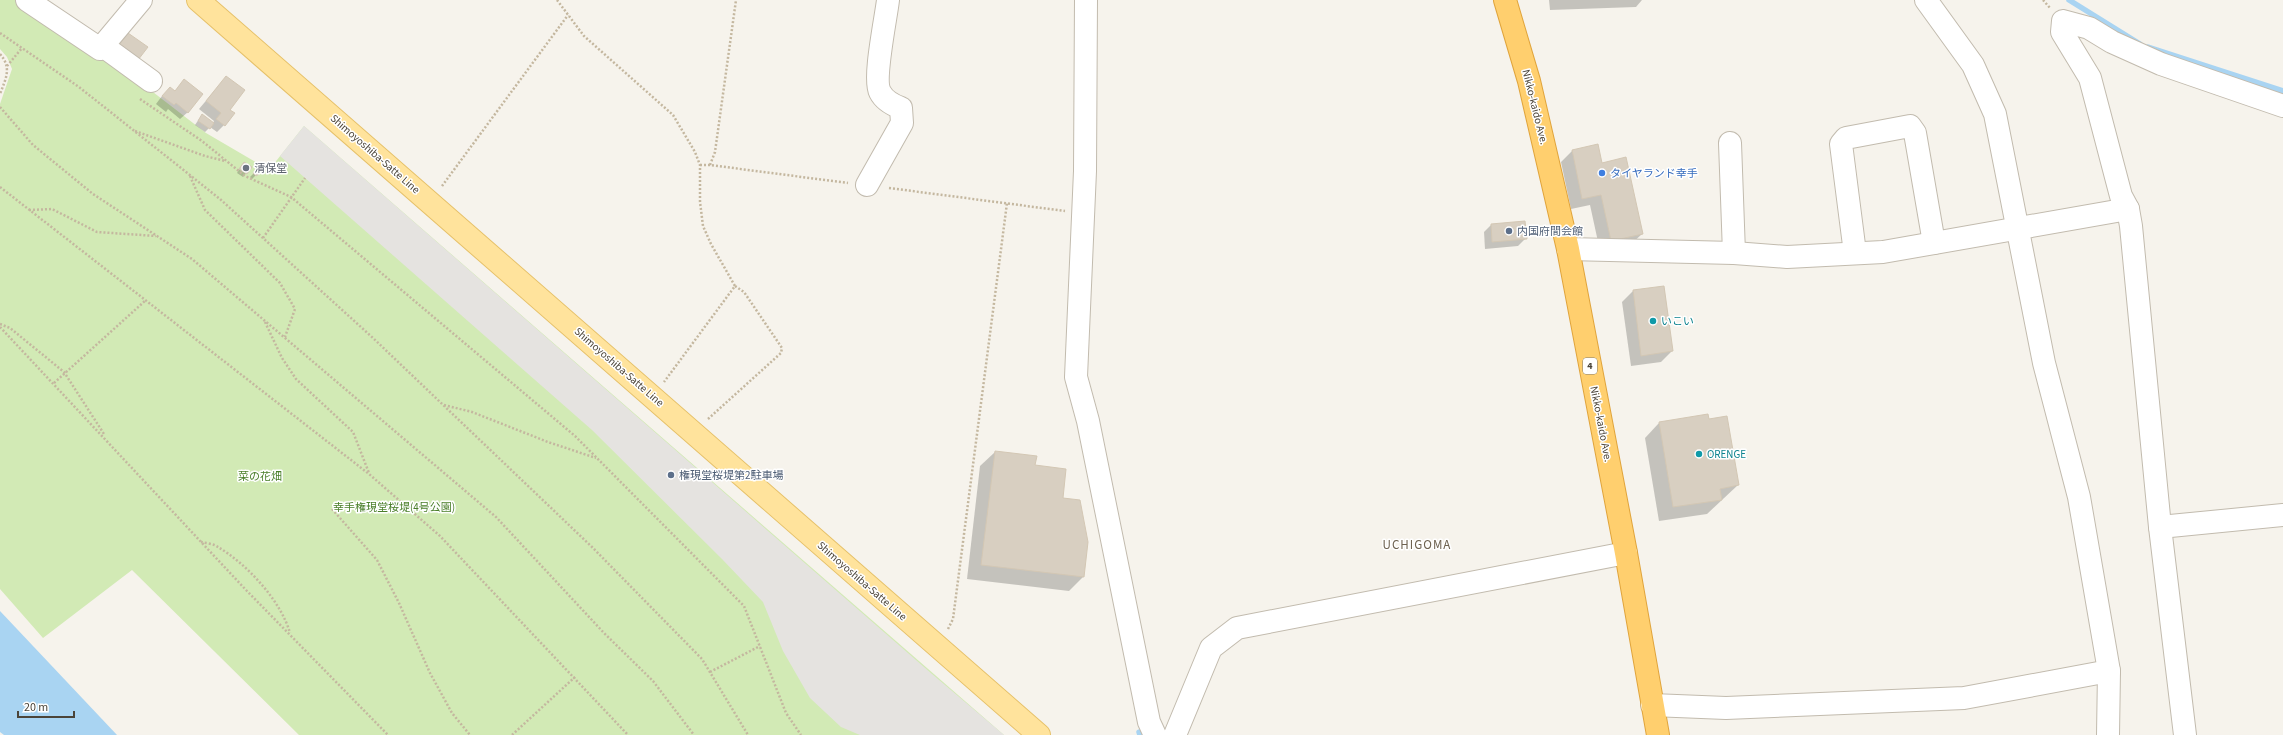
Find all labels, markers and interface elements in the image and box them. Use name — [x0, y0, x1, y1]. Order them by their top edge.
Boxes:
street label: Nikko-kaido Ave. — [1518, 68, 1552, 146]
street label: Shimoyoshiba-Satte Line — [327, 111, 423, 197]
place label: 清保堂 — [254, 161, 287, 176]
marker: 清保堂 — [241, 163, 251, 173]
place label: タイヤランド幸手 — [1610, 166, 1698, 181]
marker: タイヤランド幸手 — [1597, 168, 1607, 178]
place label: 内国府間会館 — [1517, 224, 1583, 239]
marker: 内国府間会館 — [1504, 226, 1514, 236]
place label: いこい — [1661, 314, 1694, 329]
marker: いこい — [1648, 316, 1658, 326]
street label: Shimoyoshiba-Satte Line — [571, 324, 667, 410]
road number: 4 — [1583, 358, 1597, 374]
street label: Nikko-kaido Ave. — [1586, 385, 1616, 463]
place label: ORENGE — [1707, 447, 1746, 462]
marker: ORENGE — [1694, 449, 1704, 459]
place label: 権現堂桜堤第2駐車場 — [679, 468, 783, 483]
park label: 菜の花畑 — [238, 469, 282, 484]
marker: 権現堂桜堤第2駐車場 — [666, 470, 676, 480]
park label: 幸手権現堂桜堤(4号公園) — [333, 500, 455, 515]
district label: UCHIGOMA — [1383, 536, 1451, 554]
street label: Shimoyoshiba-Satte Line — [814, 538, 910, 624]
scale bar — [18, 693, 74, 719]
text: 20 m — [24, 699, 48, 716]

